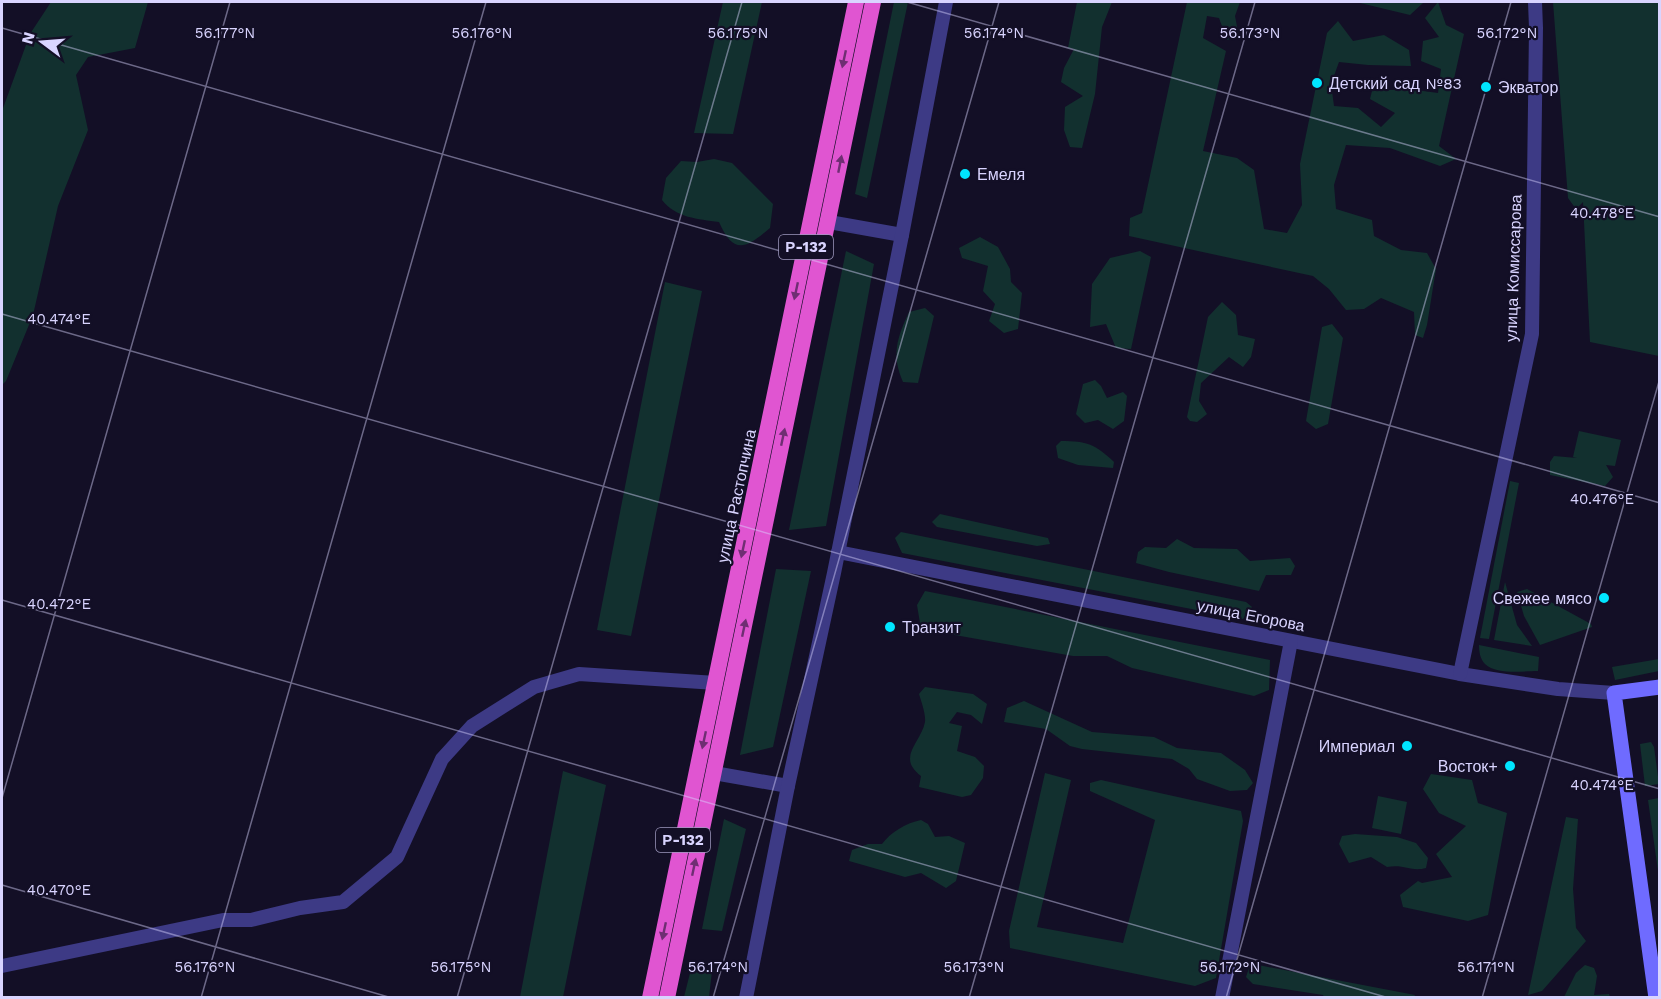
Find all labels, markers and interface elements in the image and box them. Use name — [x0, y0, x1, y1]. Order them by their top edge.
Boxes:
north arrow — [12, 12, 72, 72]
text: 56.177°N — [195, 24, 255, 42]
text: 56.176°N — [451, 24, 513, 42]
text: 56.175°N — [708, 24, 768, 42]
text: 56.174°N — [964, 24, 1024, 42]
text: 56.173°N — [1220, 24, 1281, 42]
text: 56.172°N — [1477, 24, 1538, 42]
text: N — [17, 30, 39, 46]
one-way arrow — [839, 49, 848, 68]
place label: Детский сад №83 — [1329, 74, 1462, 93]
marker: Детский сад №83 — [1310, 76, 1324, 90]
place label: Экватор — [1498, 78, 1558, 97]
marker: Экватор — [1479, 80, 1493, 94]
one-way arrow — [836, 155, 845, 174]
place label: Емеля — [977, 165, 1025, 184]
marker: Емеля — [958, 167, 972, 181]
street label: улица Комиссарова — [1501, 194, 1526, 342]
text: 40.478°E — [1570, 204, 1634, 222]
road number: Р-132 — [779, 235, 833, 259]
one-way arrow — [791, 282, 801, 300]
text: 40.474°E — [27, 310, 91, 328]
street label: улица Растопчина — [713, 427, 760, 565]
one-way arrow — [779, 428, 789, 447]
text: 40.476°E — [1570, 490, 1634, 508]
one-way arrow — [738, 540, 747, 559]
place label: Свежее мясо — [1493, 589, 1592, 608]
marker: Свежее мясо — [1597, 591, 1611, 605]
text: 40.472°E — [27, 595, 91, 613]
street label: улица Егорова — [1195, 596, 1307, 635]
place label: Транзит — [902, 618, 962, 637]
one-way arrow — [740, 619, 749, 638]
marker: Транзит — [883, 620, 897, 634]
one-way arrow — [698, 731, 708, 749]
place label: Империал — [1319, 737, 1395, 756]
marker: Империал — [1400, 739, 1414, 753]
place label: Восток+ — [1438, 757, 1498, 776]
marker: Восток+ — [1503, 759, 1517, 773]
text: 40.474°E — [1570, 776, 1634, 794]
road number: Р-132 — [656, 828, 710, 852]
one-way arrow — [690, 858, 699, 877]
text: 40.470°E — [27, 881, 91, 899]
one-way arrow — [659, 921, 668, 940]
text: 56.176°N — [174, 958, 236, 976]
text: 56.175°N — [431, 958, 491, 976]
text: 56.174°N — [688, 958, 748, 976]
text: 56.173°N — [944, 958, 1005, 976]
text: 56.172°N — [1200, 958, 1261, 976]
text: 56.171°N — [1457, 958, 1515, 976]

